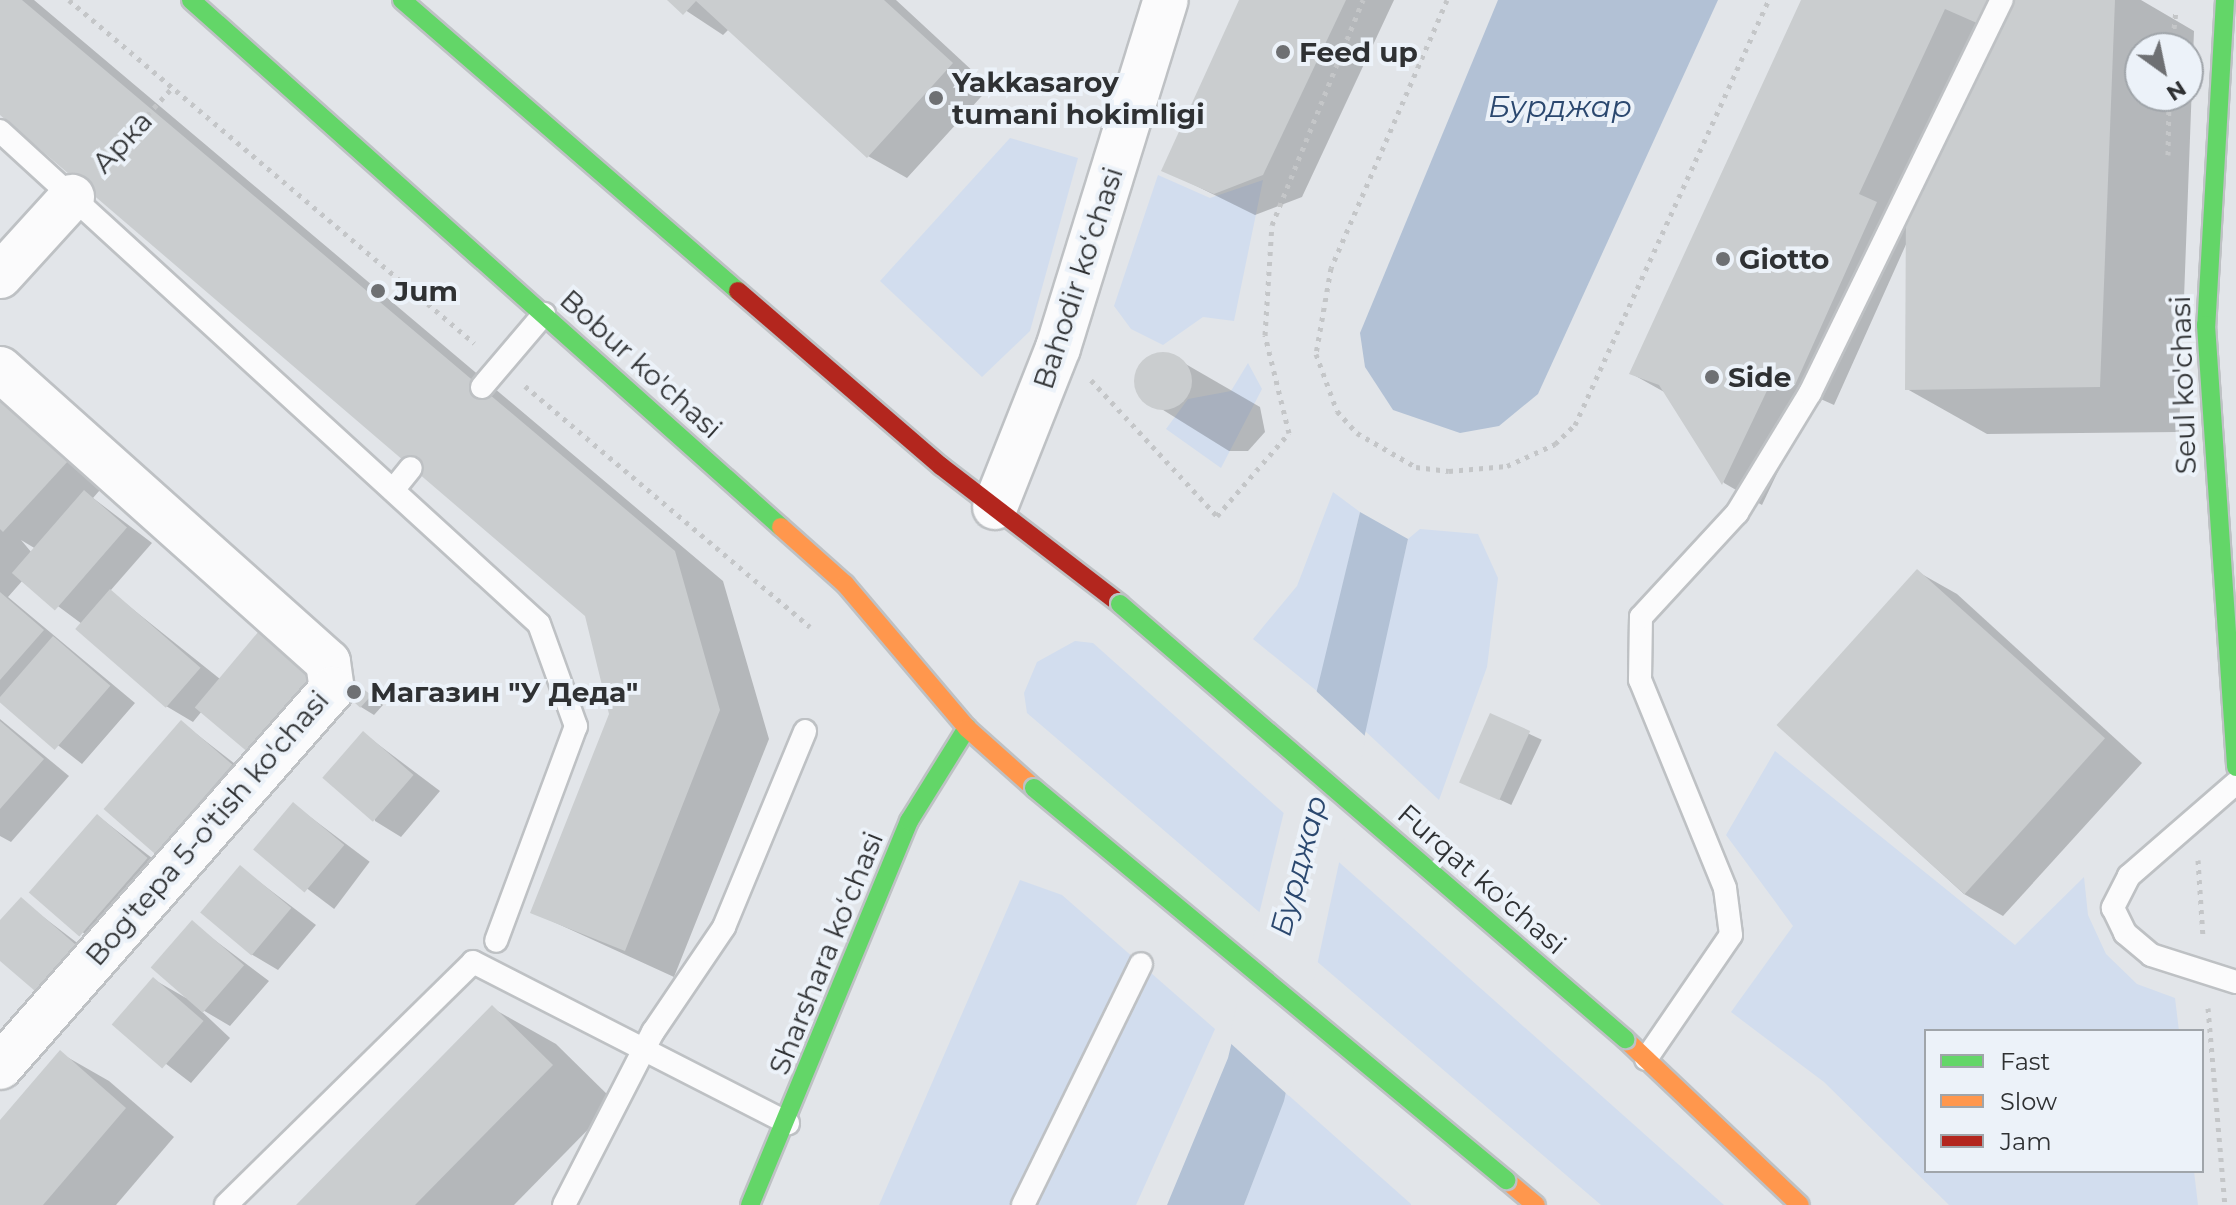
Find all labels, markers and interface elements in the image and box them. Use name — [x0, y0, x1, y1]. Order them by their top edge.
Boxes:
north arrow — [2124, 32, 2204, 112]
place label: Feed up — [1299, 35, 1418, 69]
marker: Feed up — [1274, 43, 1292, 61]
place label: Yakkasaroy tumani hokimligi — [952, 65, 1205, 131]
text: N — [2161, 75, 2191, 107]
marker: Yakkasaroy tumani hokimligi — [927, 89, 945, 107]
water label: Бурджар — [1488, 89, 1632, 125]
street label: Арка — [85, 104, 159, 180]
street label: Bahodir koʻchasi — [1026, 163, 1130, 393]
place label: Giotto — [1739, 242, 1829, 276]
marker: Giotto — [1714, 250, 1732, 268]
place label: Jum — [394, 274, 458, 308]
marker: Jum — [369, 282, 387, 300]
street label: Bobur ko'chasi — [553, 283, 729, 445]
street label: Seul ko'chasi — [2163, 295, 2203, 475]
place label: Side — [1728, 360, 1791, 394]
marker: Side — [1703, 368, 1721, 386]
place label: Магазин "У Деда" — [370, 675, 638, 709]
marker: Магазин "У Деда" — [345, 683, 363, 701]
street label: Bog'tepa 5-o'tish ko'chasi — [78, 684, 336, 972]
water label: Бурджар — [1263, 792, 1335, 940]
street label: Furqat ko'chasi — [1391, 797, 1573, 961]
street label: Sharshara koʻchasi — [762, 827, 890, 1079]
legend — [1924, 1029, 2204, 1173]
text: Fast — [2000, 1047, 2050, 1076]
text: Slow — [2000, 1087, 2057, 1116]
text: Jam — [2000, 1127, 2052, 1156]

